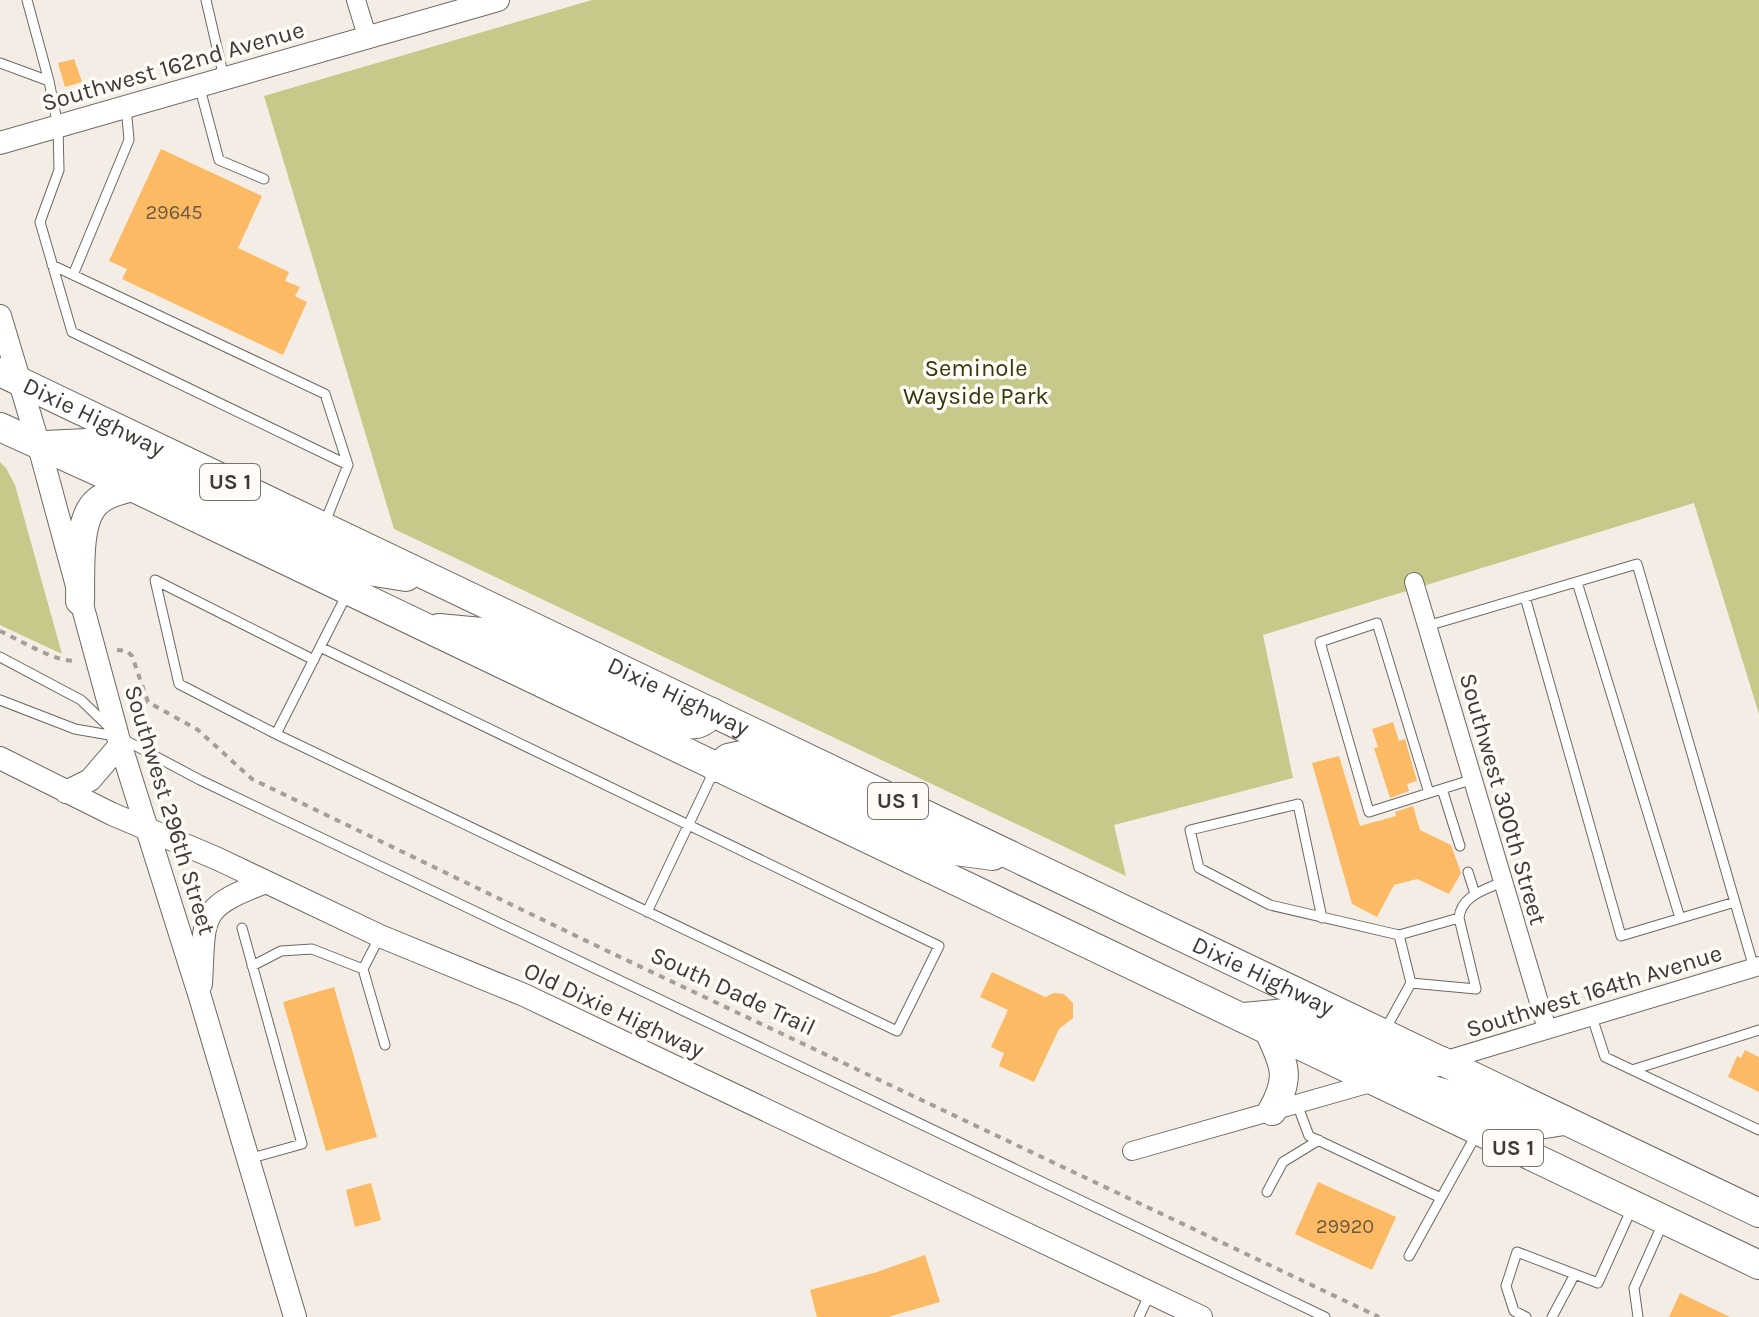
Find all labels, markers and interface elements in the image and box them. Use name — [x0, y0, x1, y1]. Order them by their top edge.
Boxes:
street label: Southwest 162nd Avenue — [39, 15, 307, 117]
house number: 29645 — [145, 201, 203, 224]
park label: Seminole Wayside Park — [903, 354, 1049, 410]
street label: Dixie Highway — [19, 371, 169, 463]
road number: US 1 — [200, 464, 260, 500]
street label: Dixie Highway — [603, 651, 754, 742]
street label: Southwest 300th Street — [1454, 670, 1552, 928]
street label: Southwest 296th Street — [119, 682, 221, 938]
road number: US 1 — [868, 783, 928, 819]
street label: Dixie Highway — [1188, 930, 1338, 1022]
street label: Southwest 164th Avenue — [1463, 939, 1725, 1043]
street label: South Dade Trail — [646, 941, 820, 1041]
street label: Old Dixie Highway — [519, 956, 709, 1064]
road number: US 1 — [1483, 1130, 1543, 1166]
house number: 29920 — [1316, 1215, 1374, 1238]

